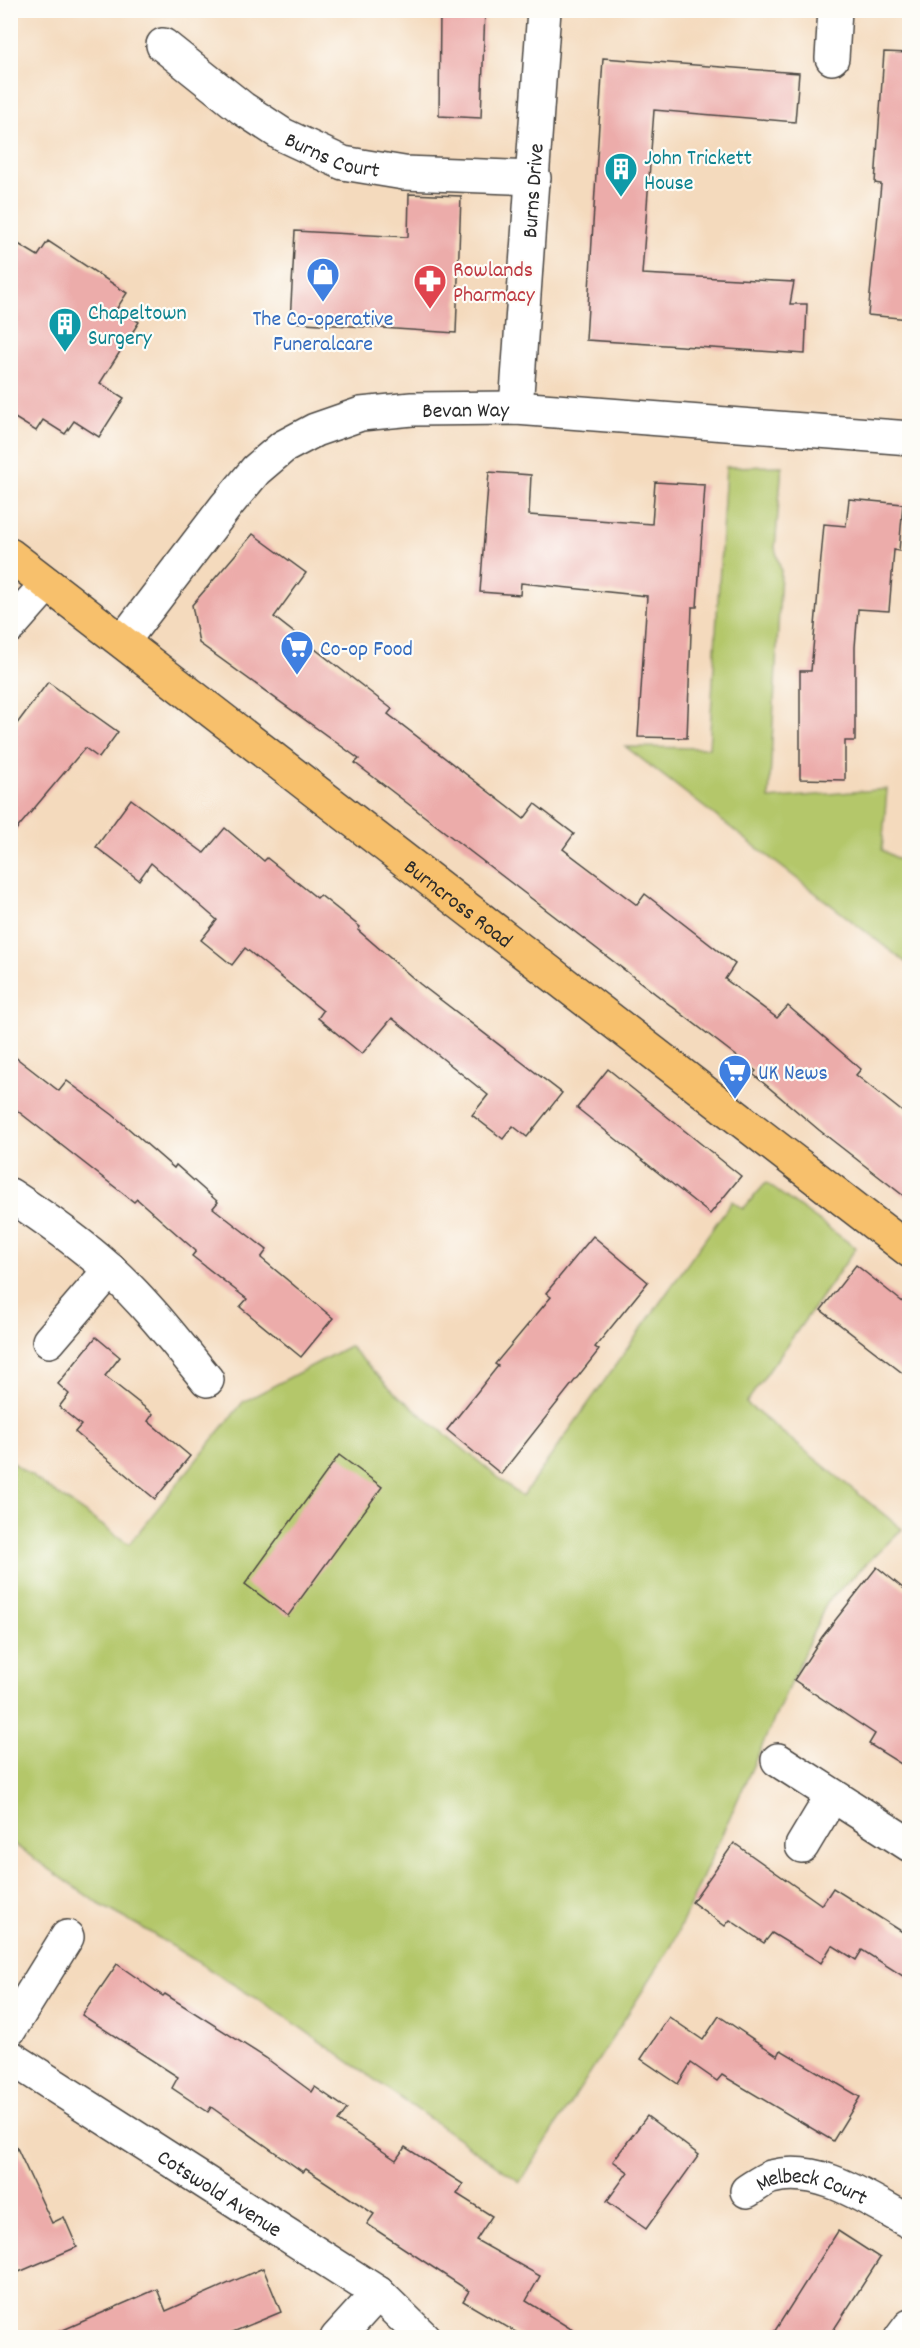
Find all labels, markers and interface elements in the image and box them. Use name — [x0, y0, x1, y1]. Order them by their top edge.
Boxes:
street label: Burns Court — [279, 126, 382, 188]
street label: Burns Drive — [516, 142, 554, 239]
place label: John Trickett House — [644, 144, 752, 200]
building icon: John Trickett House — [603, 151, 639, 198]
shop icon: The Co-operative Funeralcare — [305, 256, 341, 303]
place label: Rowlands Pharmacy — [453, 256, 536, 312]
pharmacy icon: Rowlands Pharmacy — [412, 263, 448, 310]
place label: Chapeltown Surgery — [88, 299, 187, 355]
place label: The Co-operative Funeralcare — [253, 305, 393, 361]
building icon: Chapeltown Surgery — [47, 306, 83, 353]
street label: Bevan Way — [422, 396, 510, 428]
supermarket icon: Co-op Food — [279, 629, 315, 676]
place label: Co-op Food — [320, 635, 413, 666]
street label: Burncross Road — [396, 853, 518, 957]
supermarket icon: UK News — [717, 1053, 753, 1100]
place label: UK News — [758, 1059, 828, 1090]
street label: Cotswold Avenue — [150, 2143, 287, 2247]
street label: Melbeck Court — [751, 2162, 872, 2215]

